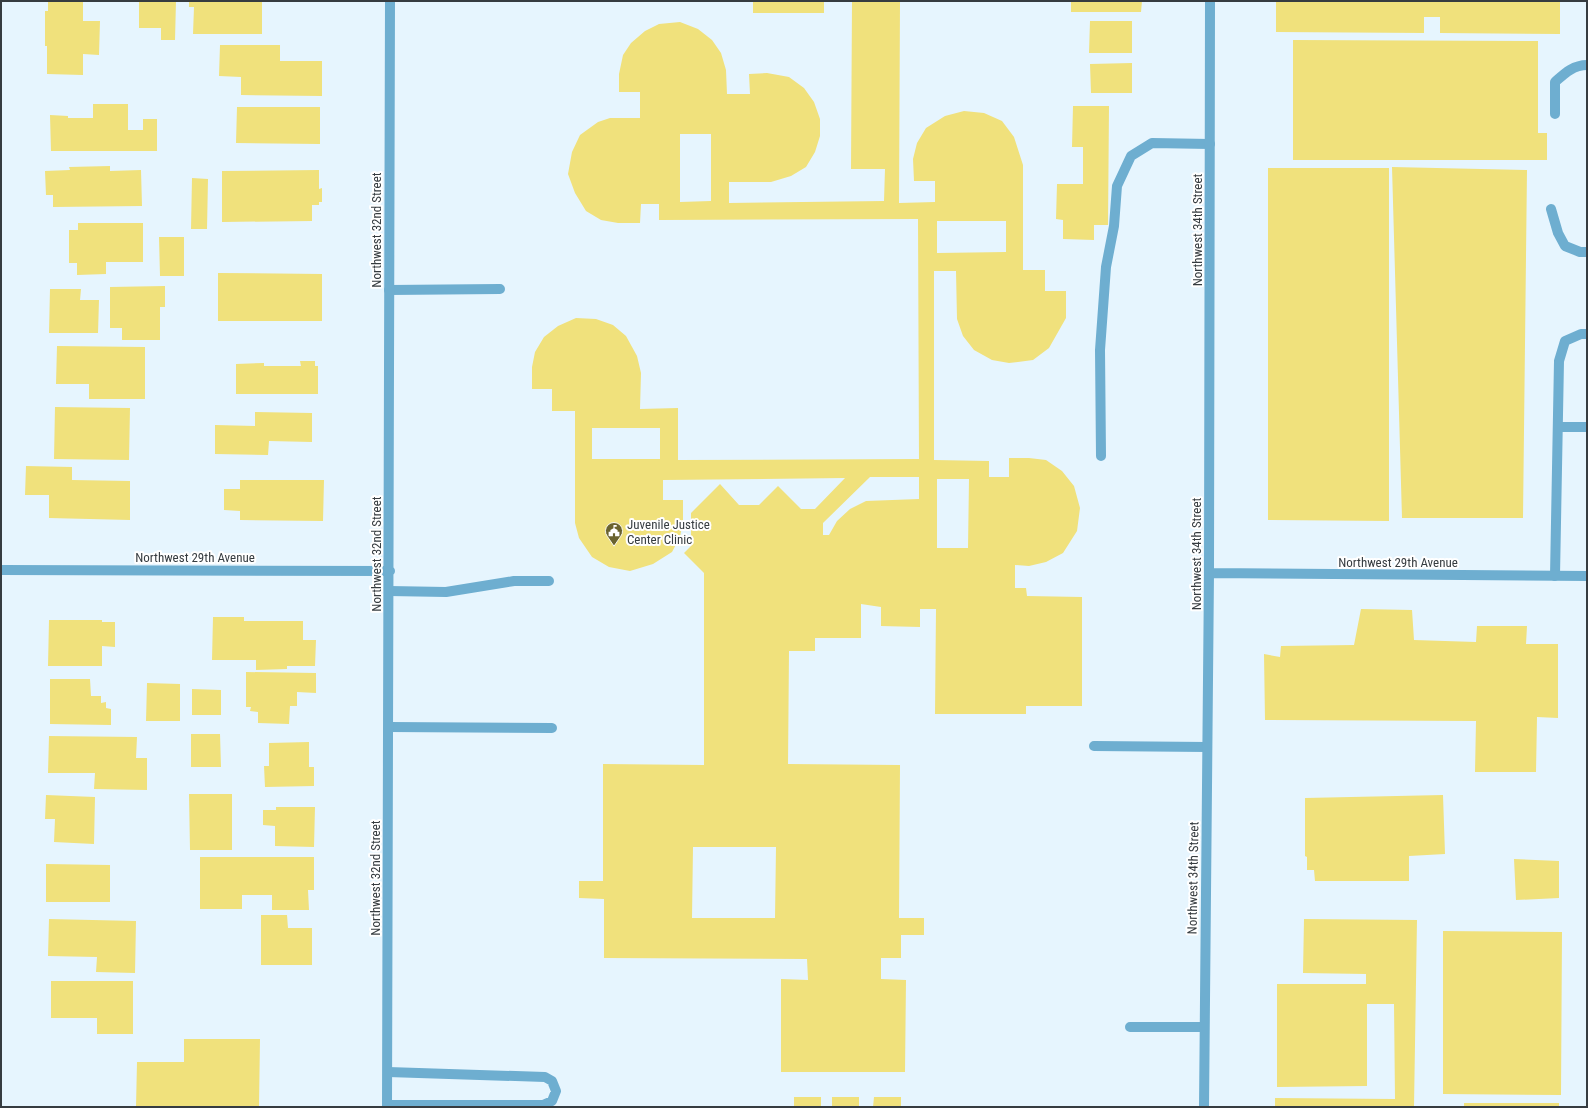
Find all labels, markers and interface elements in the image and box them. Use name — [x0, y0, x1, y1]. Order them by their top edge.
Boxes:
street label: Northwest 32nd Street — [369, 172, 384, 288]
street label: Northwest 34th Street — [1190, 174, 1205, 286]
street label: Northwest 32nd Street — [369, 496, 384, 612]
street label: Northwest 34th Street — [1189, 498, 1204, 610]
place label: Juvenile Justice Center Clinic — [627, 517, 710, 547]
public building icon: Juvenile Justice Center Clinic — [604, 521, 624, 546]
street label: Northwest 29th Avenue — [135, 550, 255, 565]
street label: Northwest 29th Avenue — [1338, 555, 1458, 570]
street label: Northwest 32nd Street — [368, 820, 383, 936]
street label: Northwest 34th Street — [1185, 821, 1201, 934]

